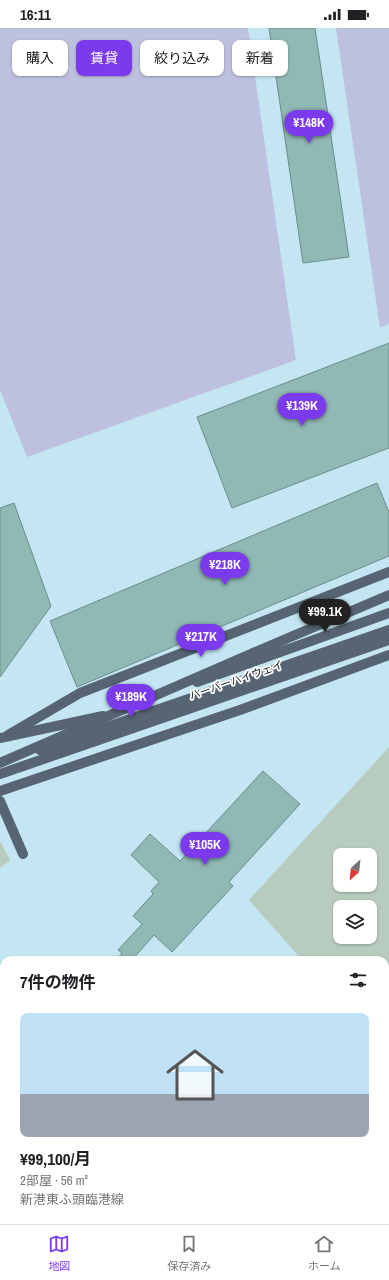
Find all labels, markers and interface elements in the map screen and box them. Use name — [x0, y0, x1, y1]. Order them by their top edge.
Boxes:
text: 16:11 — [20, 4, 51, 25]
chip: 購入 — [12, 40, 68, 76]
chip: 賃貸 — [76, 40, 132, 76]
chip: 絞り込み — [140, 40, 224, 76]
chip: 新着 — [232, 40, 288, 76]
pin: ¥148K — [281, 110, 337, 144]
text: ¥148K — [293, 114, 325, 131]
pin: ¥139K — [274, 393, 330, 427]
text: ¥139K — [286, 397, 318, 414]
pin: ¥218K — [197, 552, 253, 586]
text: ¥218K — [209, 556, 241, 573]
pin: ¥99.1K — [292, 599, 358, 633]
text: ¥99.1K — [308, 603, 342, 620]
pin: ¥217K — [173, 624, 229, 658]
text: ¥217K — [185, 628, 217, 645]
street label: ハーバーハイウェイ — [187, 657, 285, 703]
pin: ¥189K — [103, 684, 159, 718]
text: ¥189K — [115, 688, 147, 705]
pin: ¥105K — [177, 832, 233, 866]
text: ¥105K — [189, 836, 221, 853]
north arrow — [333, 848, 377, 892]
map controls — [333, 848, 377, 944]
button: layers — [333, 900, 377, 944]
icon: filters — [347, 969, 369, 991]
text: 7件の物件 — [20, 970, 96, 993]
icon: home — [159, 1039, 231, 1111]
text: ¥99,100/月 — [20, 1147, 91, 1170]
text: 2部屋 · 56 m² — [20, 1172, 88, 1189]
text: 新港東ふ頭臨港線 — [20, 1191, 124, 1208]
tab: 地図 — [48, 1233, 70, 1273]
tab: 保存済み — [167, 1233, 211, 1273]
tab: ホーム — [308, 1233, 341, 1273]

